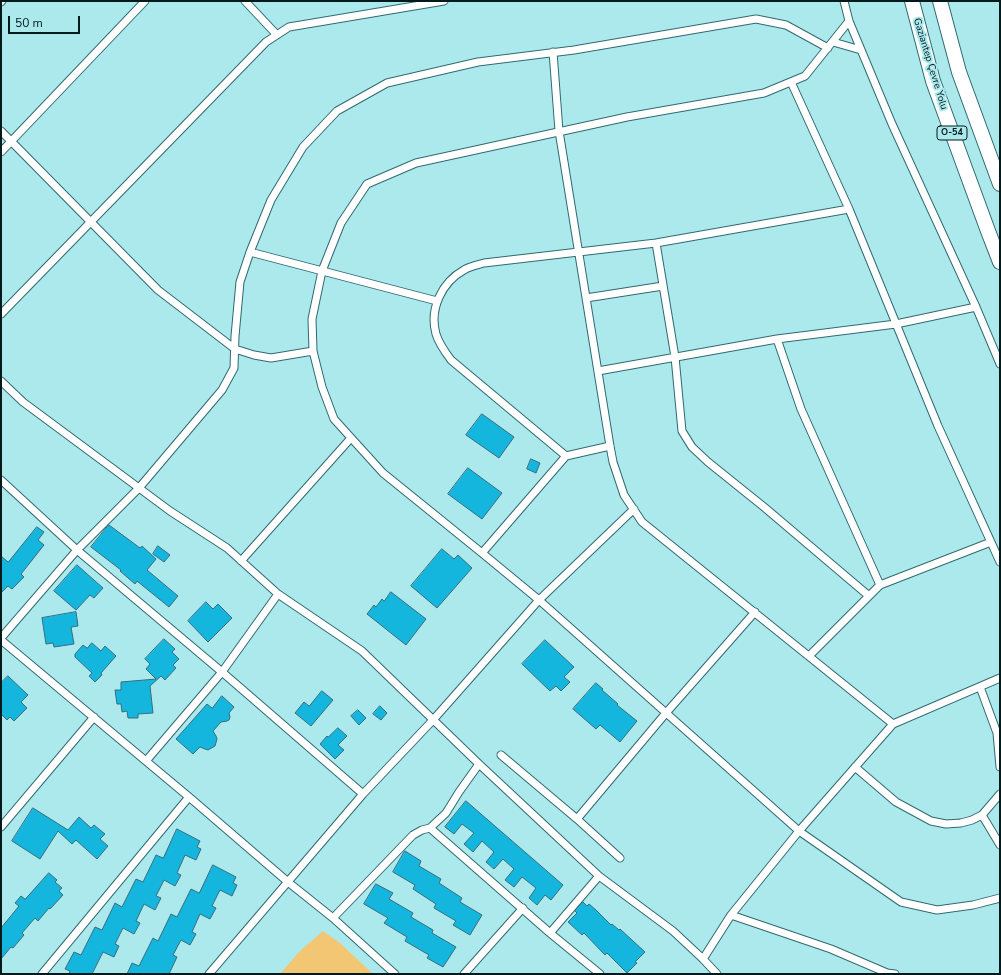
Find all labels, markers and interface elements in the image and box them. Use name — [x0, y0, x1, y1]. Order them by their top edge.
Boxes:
scale bar — [10, 8, 82, 34]
text: 50 m — [15, 15, 43, 31]
street label: Gaziantep Çevre Yolu — [910, 17, 950, 111]
road number: O-54 — [937, 126, 967, 140]

